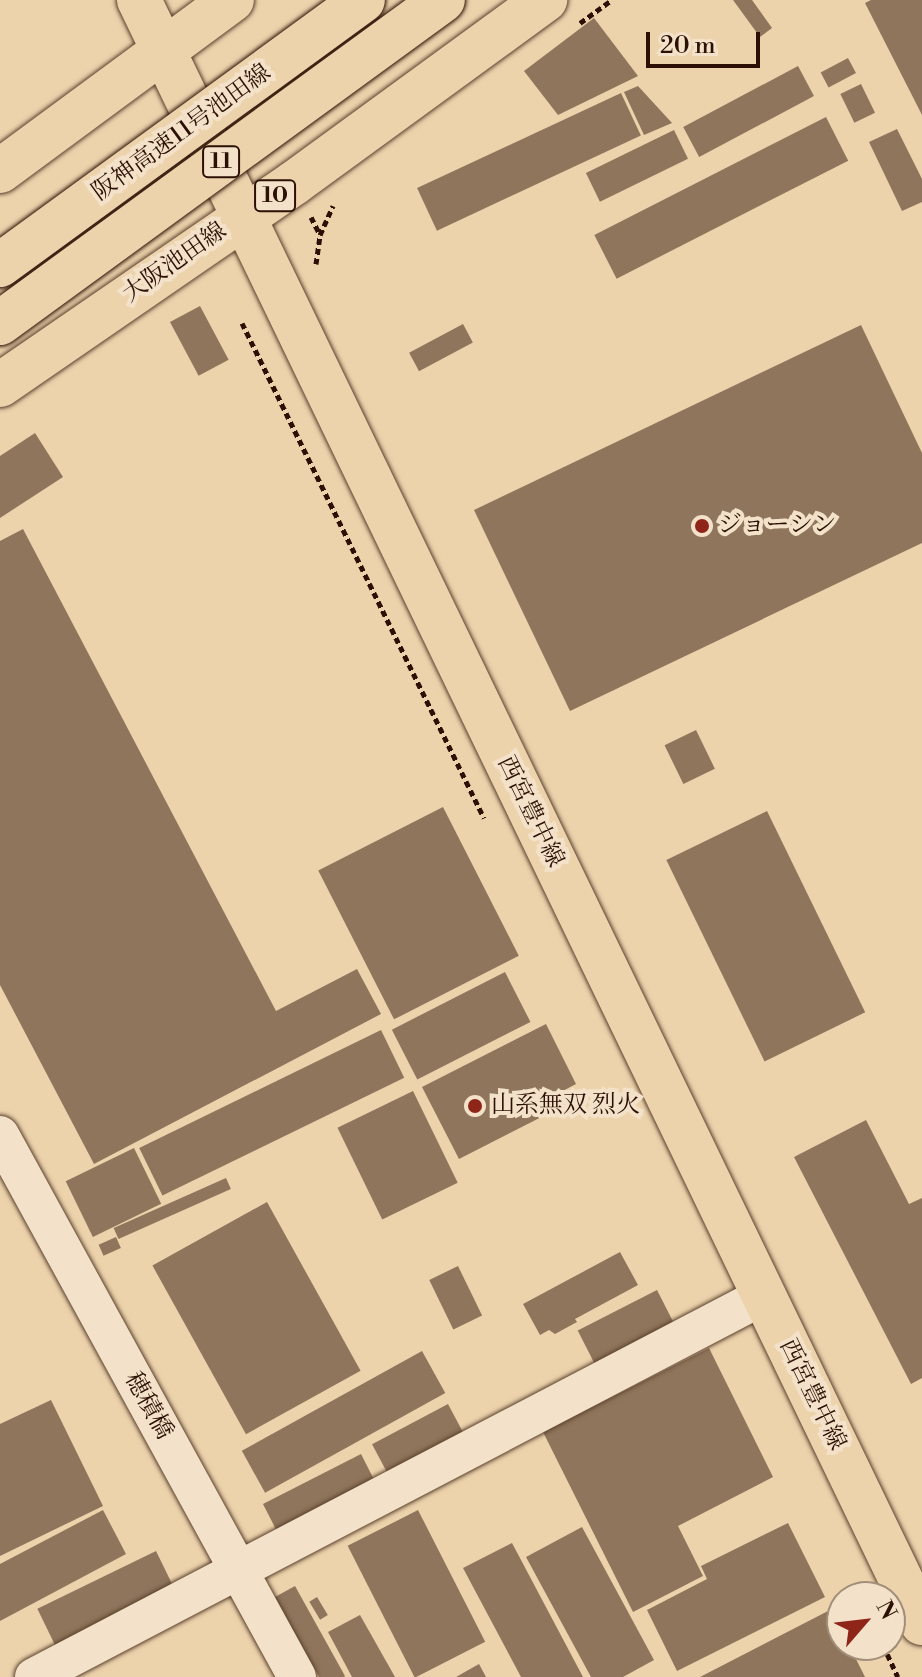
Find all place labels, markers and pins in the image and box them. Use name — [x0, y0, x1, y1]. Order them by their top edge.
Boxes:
place label: ジョーシン — [718, 512, 838, 540]
marker: ジョーシン — [693, 517, 711, 535]
place label: 山系無双 烈火 — [491, 1092, 640, 1120]
marker: 山系無双 烈火 — [466, 1097, 484, 1115]

